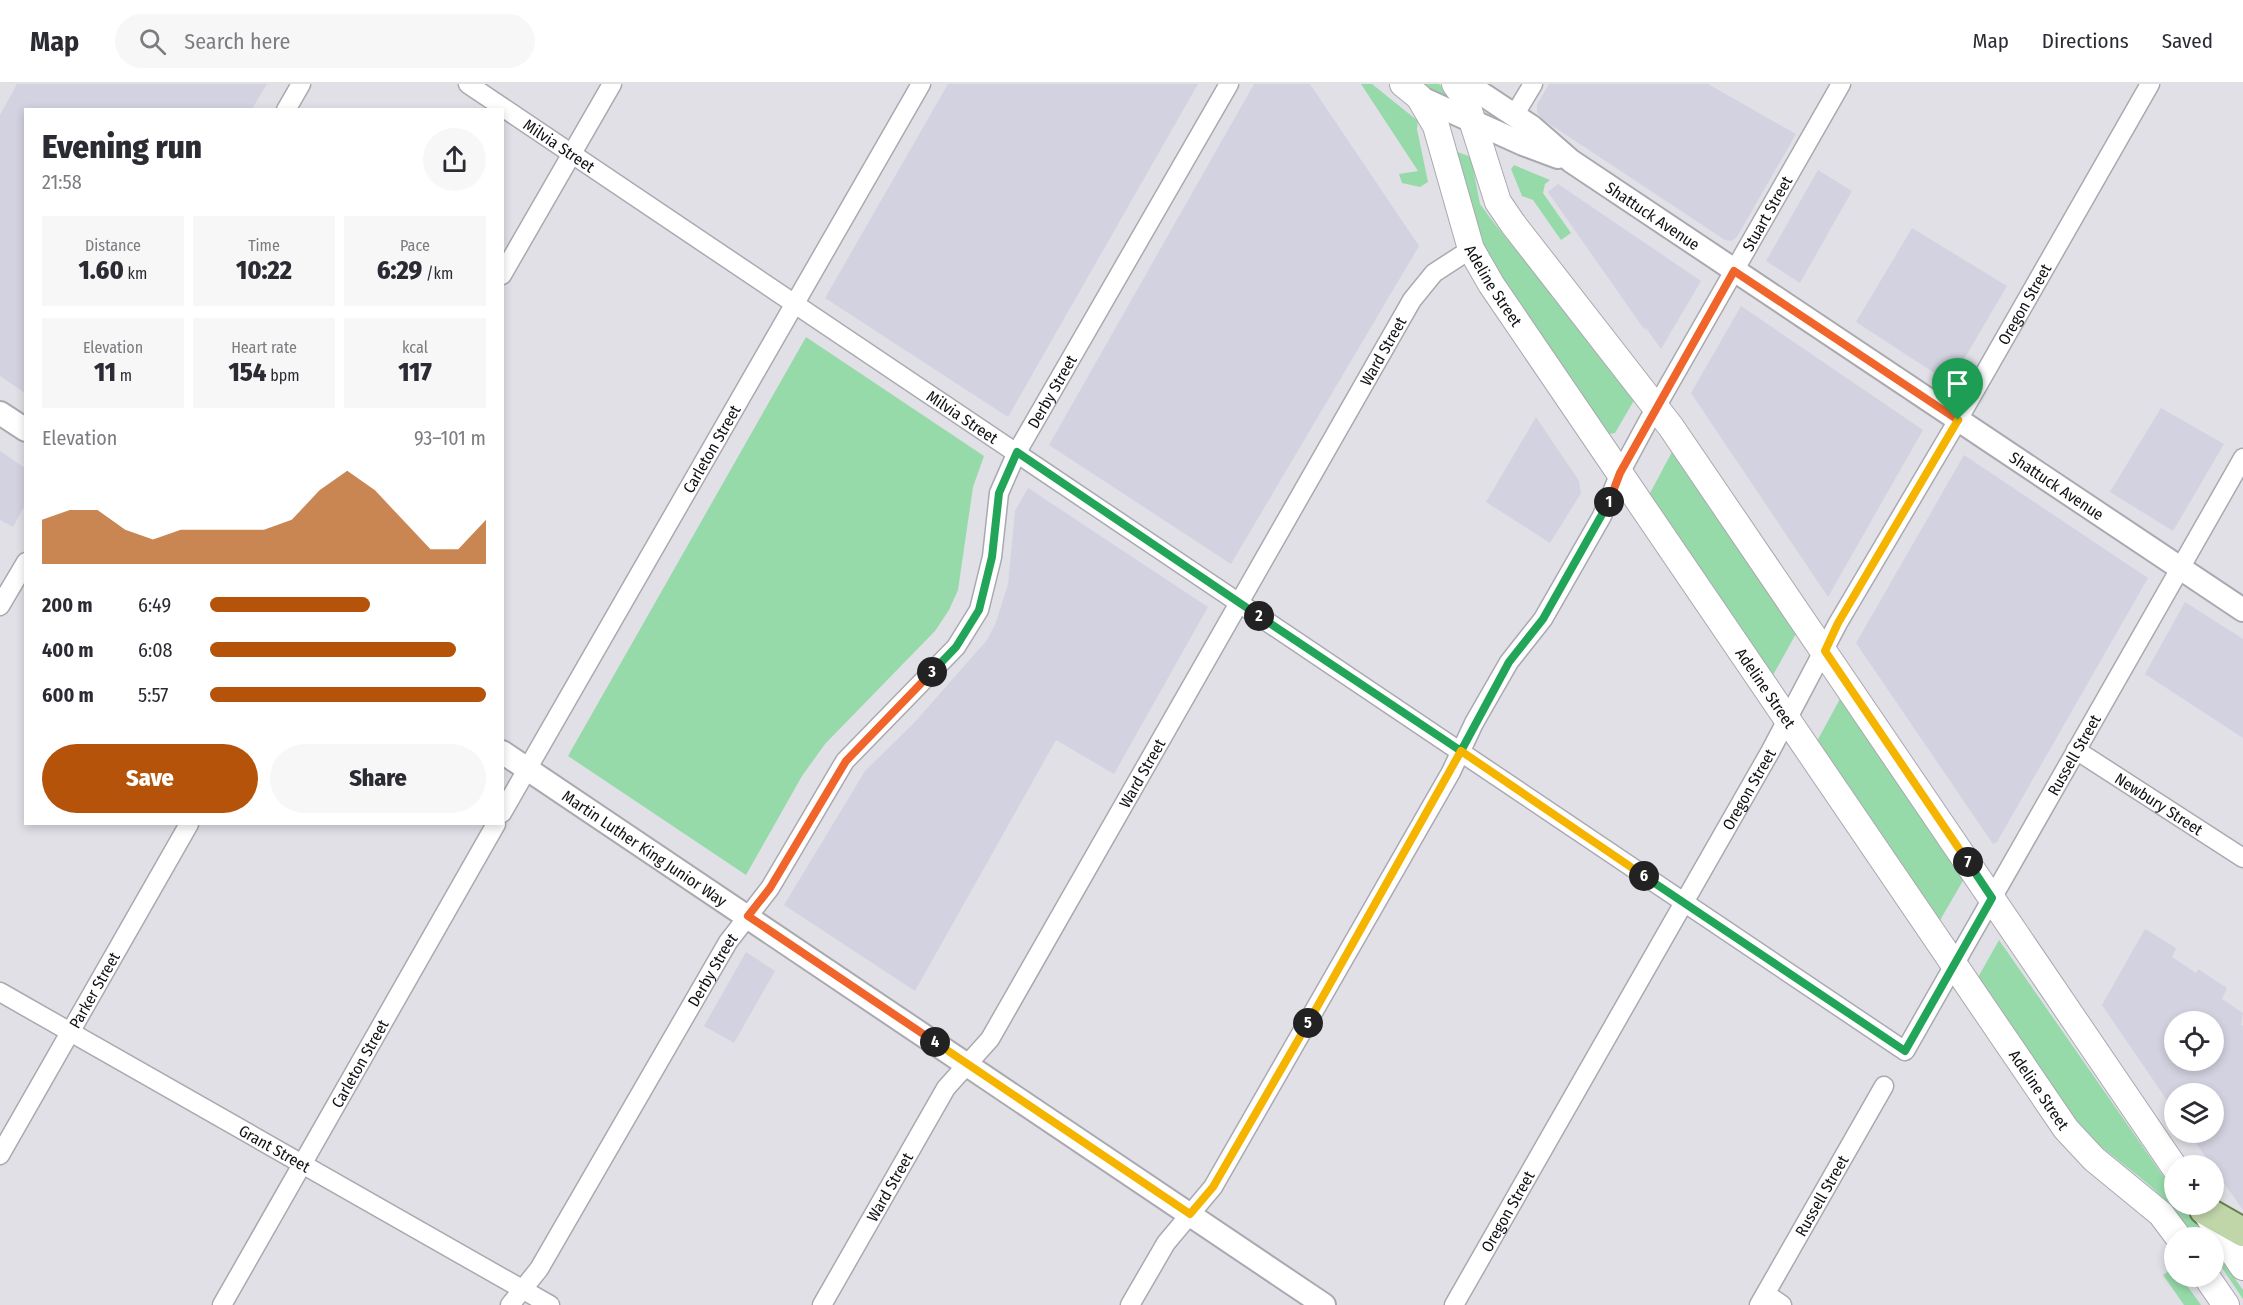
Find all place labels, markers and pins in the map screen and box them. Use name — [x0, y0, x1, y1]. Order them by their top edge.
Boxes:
pin — [1932, 358, 1983, 420]
pin: 1 — [1594, 487, 1624, 517]
pin: 2 — [1244, 601, 1274, 631]
pin: 3 — [917, 657, 947, 687]
pin: 7 — [1953, 847, 1983, 877]
pin: 6 — [1629, 861, 1659, 891]
pin: 5 — [1293, 1008, 1323, 1038]
pin: 4 — [920, 1027, 950, 1057]

